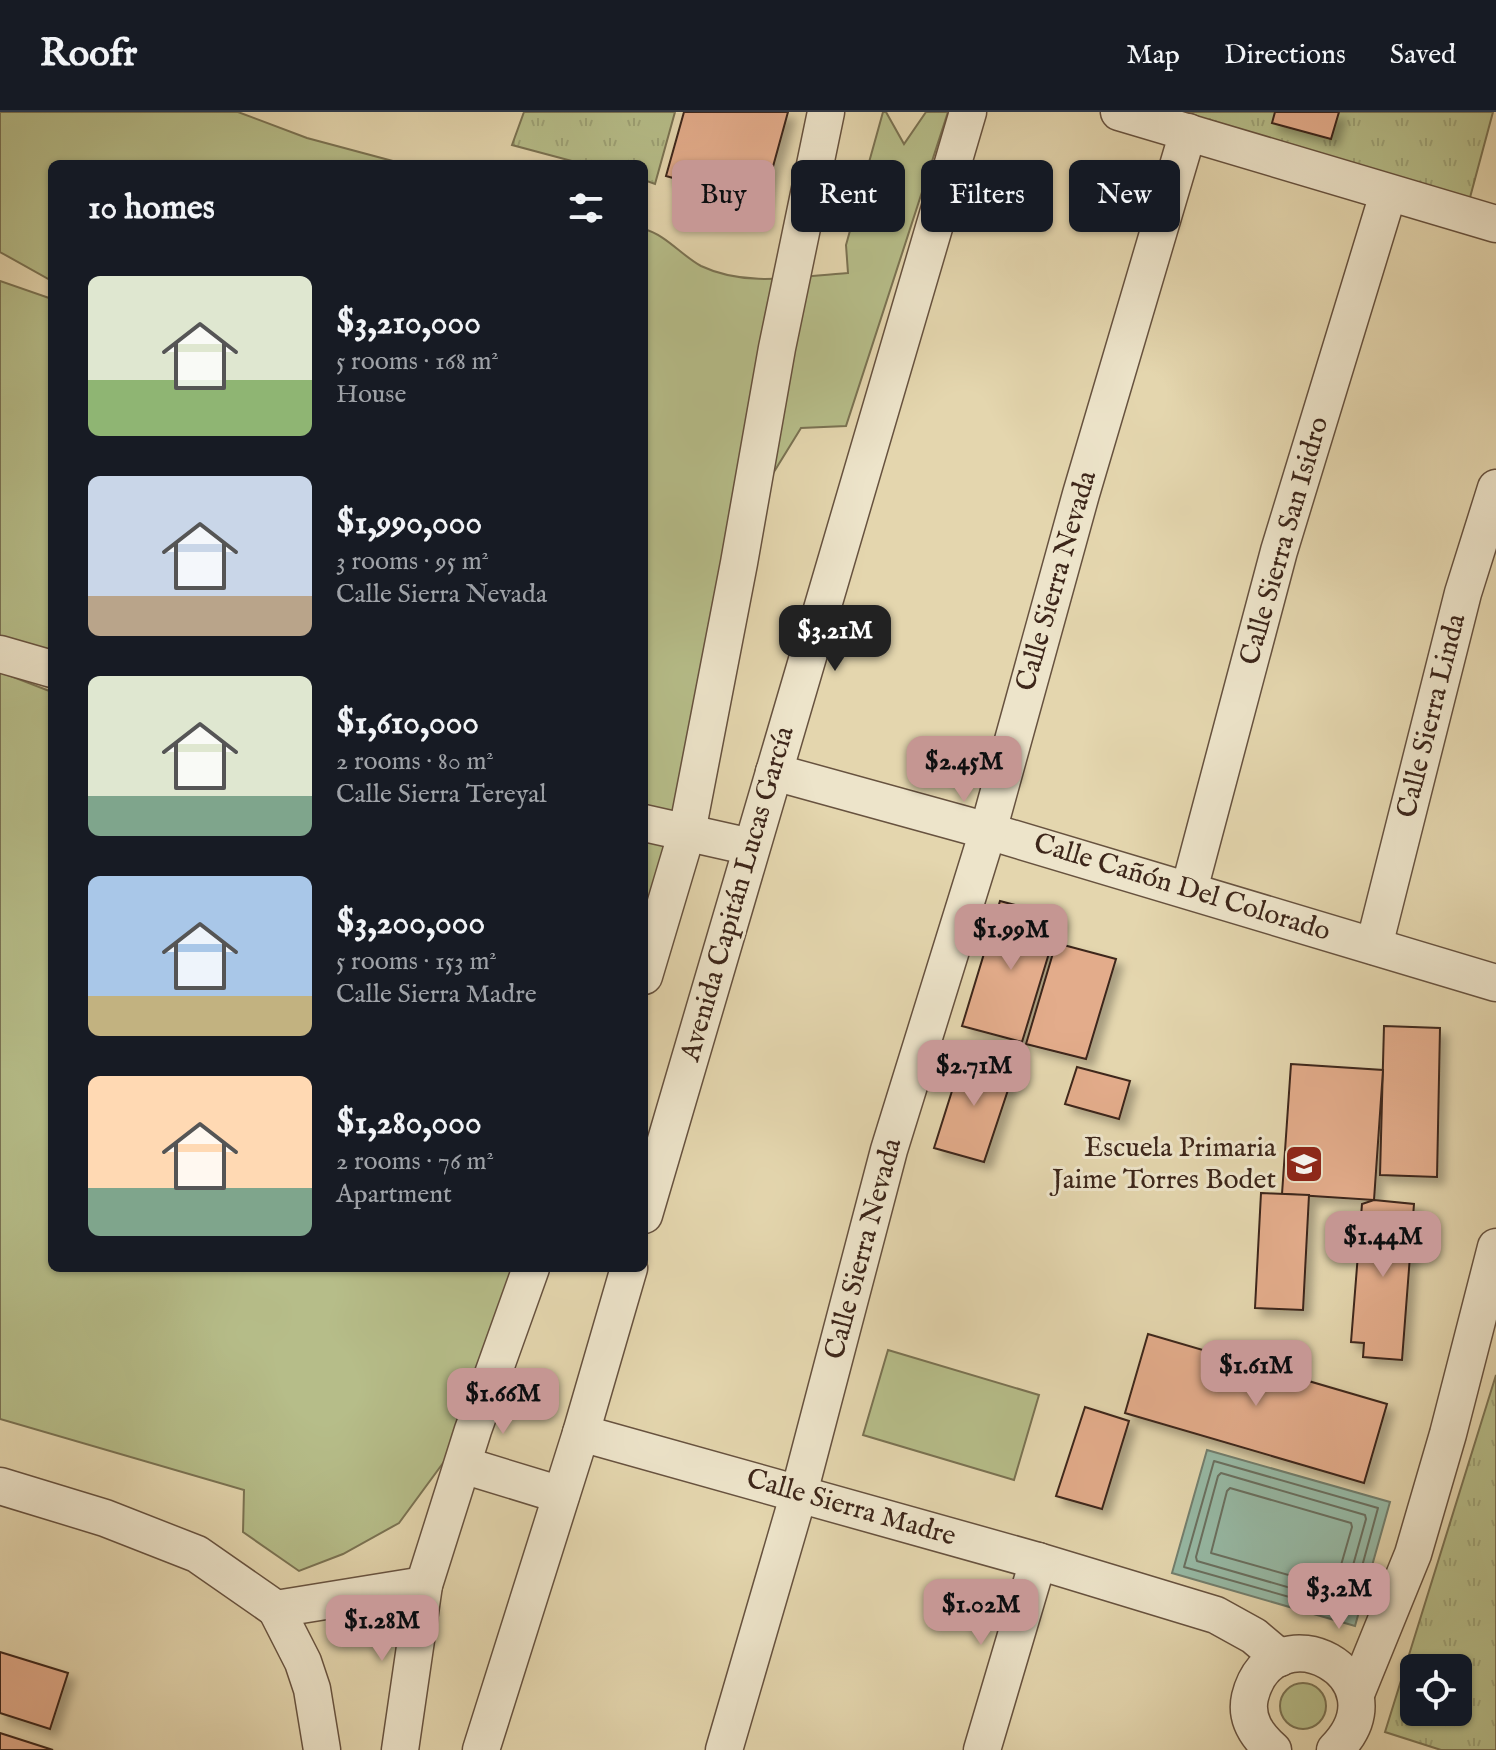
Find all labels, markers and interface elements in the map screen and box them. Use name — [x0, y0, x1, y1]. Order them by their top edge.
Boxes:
text: Roofr — [40, 31, 137, 79]
text: Map — [1126, 38, 1180, 73]
text: Directions — [1224, 38, 1346, 73]
text: Saved — [1390, 38, 1456, 73]
chip: Buy — [672, 160, 775, 232]
chip: Rent — [791, 160, 905, 232]
chip: Filters — [921, 160, 1053, 232]
chip: New — [1069, 160, 1180, 232]
icon: filters — [564, 186, 608, 230]
text: 10 homes — [88, 187, 215, 230]
text: $3,210,000 — [336, 302, 481, 345]
icon: home — [152, 308, 248, 404]
text: 5 rooms · 168 m² — [336, 345, 499, 378]
text: House — [336, 378, 406, 411]
street label: Calle Sierra San Isidro — [1233, 413, 1337, 669]
street label: Calle Sierra Nevada — [1009, 466, 1105, 695]
text: $1,990,000 — [336, 502, 482, 545]
icon: home — [152, 508, 248, 604]
text: 3 rooms · 95 m² — [336, 545, 489, 578]
text: Calle Sierra Nevada — [336, 578, 547, 611]
pin: $3.21M — [770, 605, 900, 673]
street label: Calle Sierra Linda — [1390, 610, 1474, 822]
text: $3.21M — [797, 614, 873, 647]
text: $1,610,000 — [336, 702, 479, 745]
icon: home — [152, 708, 248, 804]
street label: Avenida Capitán Lucas García — [673, 722, 803, 1067]
pin: $2.45M — [899, 736, 1029, 804]
text: 2 rooms · 80 m² — [336, 745, 494, 778]
text: $2.45M — [925, 745, 1003, 778]
text: Calle Sierra Tereyal — [336, 778, 547, 811]
street label: Calle Cañón Del Colorado — [1029, 826, 1335, 950]
text: $3,200,000 — [336, 902, 485, 945]
pin: $1.99M — [946, 904, 1076, 972]
icon: home — [152, 908, 248, 1004]
text: $1.99M — [973, 913, 1049, 946]
text: 5 rooms · 153 m² — [336, 945, 497, 978]
text: Calle Sierra Madre — [336, 978, 537, 1011]
pin: $2.71M — [909, 1040, 1039, 1108]
text: $2.71M — [935, 1049, 1013, 1082]
text: $1,280,000 — [336, 1102, 482, 1145]
icon: home — [152, 1108, 248, 1204]
place label: Escuela Primaria Jaime Torres Bodet — [1049, 1131, 1277, 1198]
street label: Calle Sierra Nevada — [818, 1134, 911, 1363]
school or university icon: Escuela Primaria Jaime Torres Bodet — [1283, 1143, 1325, 1185]
text: 2 rooms · 76 m² — [336, 1145, 494, 1178]
text: Apartment — [336, 1178, 452, 1211]
pin: $1.44M — [1318, 1211, 1448, 1279]
text: $1.44M — [1343, 1220, 1423, 1253]
pin: $1.61M — [1191, 1340, 1321, 1408]
text: $1.61M — [1219, 1349, 1293, 1382]
pin: $1.66M — [438, 1368, 568, 1436]
text: $1.66M — [465, 1377, 541, 1410]
street label: Calle Sierra Madre — [742, 1461, 960, 1555]
pin: $3.2M — [1283, 1563, 1395, 1631]
text: $3.2M — [1306, 1572, 1372, 1605]
pin: $1.02M — [916, 1579, 1046, 1647]
text: $1.02M — [941, 1588, 1021, 1621]
pin: $1.28M — [317, 1595, 447, 1663]
text: $1.28M — [344, 1604, 420, 1637]
map controls — [1400, 1654, 1472, 1726]
button: locate — [1400, 1654, 1472, 1726]

